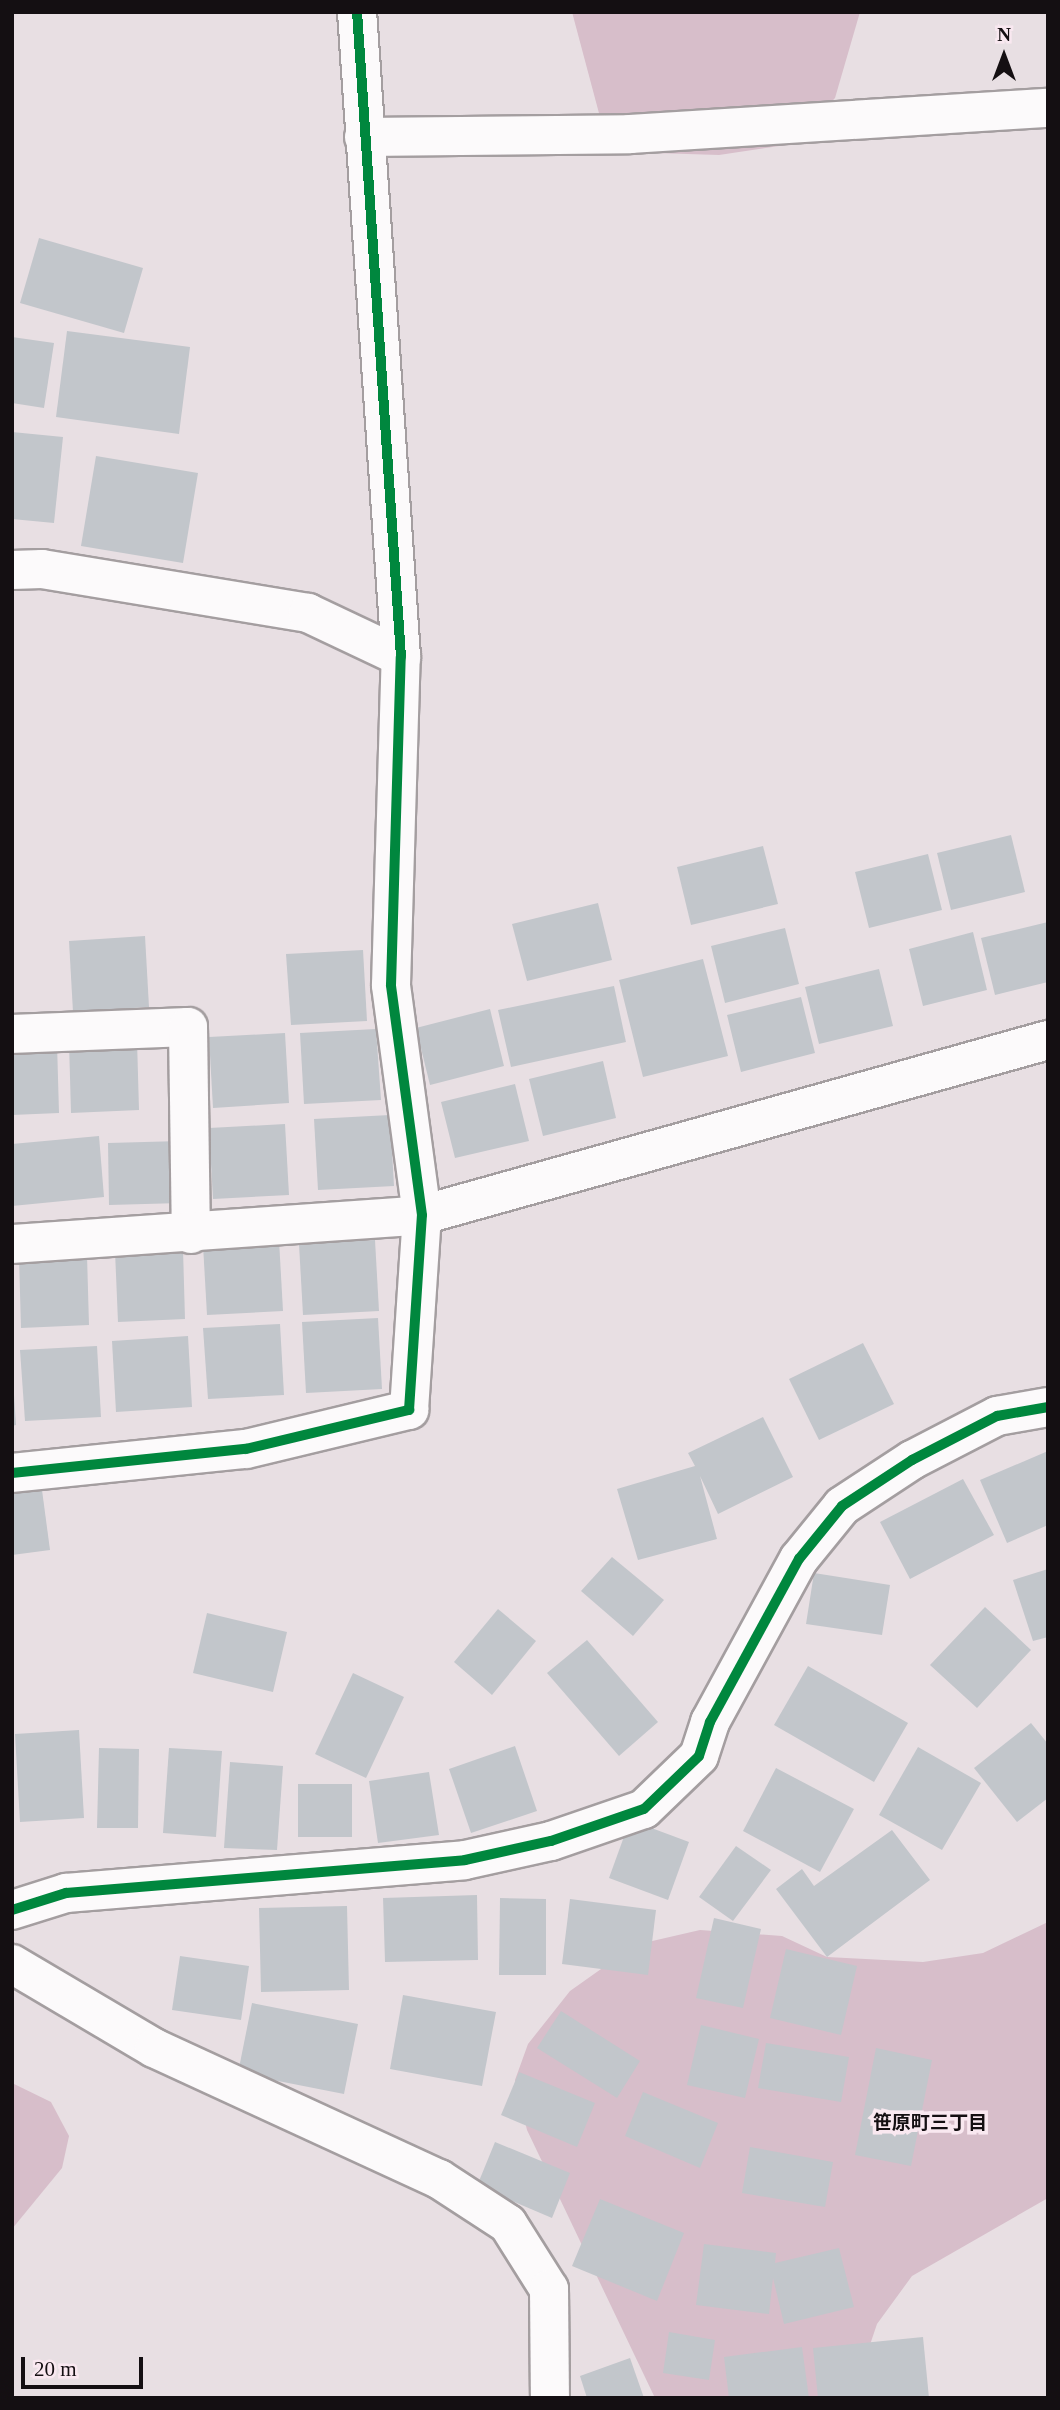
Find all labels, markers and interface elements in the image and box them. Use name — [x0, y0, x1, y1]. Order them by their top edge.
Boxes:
north arrow — [969, 21, 1039, 91]
text: N — [997, 24, 1011, 45]
district label: 笹原町三丁目 — [873, 2112, 987, 2134]
scale bar — [24, 2344, 147, 2388]
text: 20 m — [34, 2357, 77, 2381]

